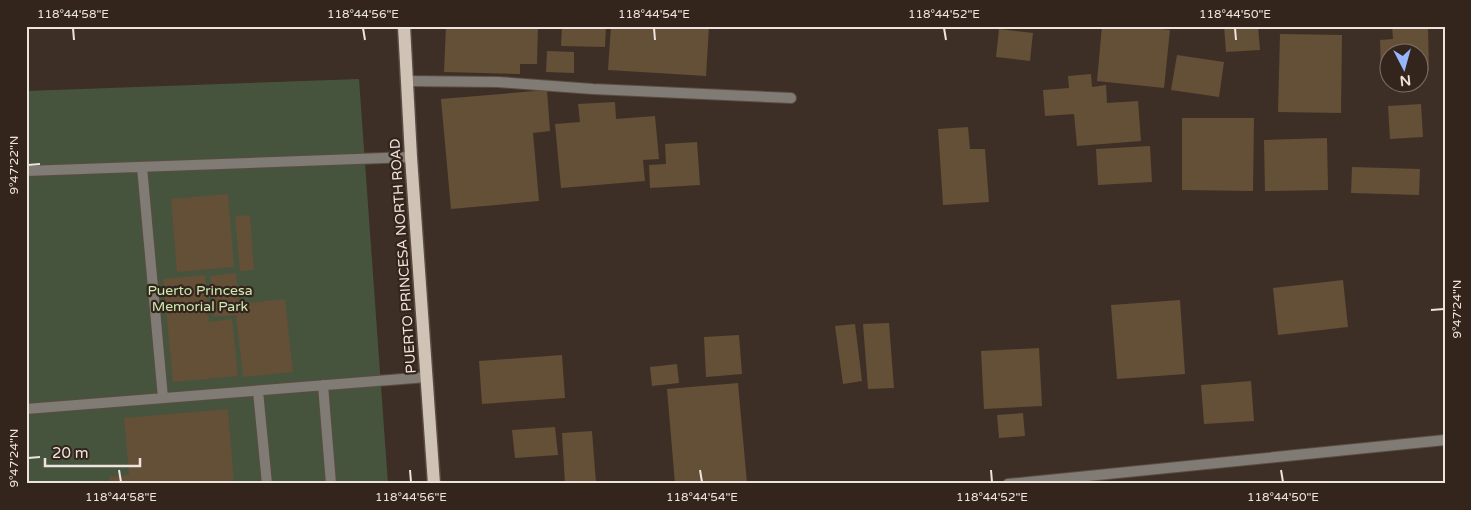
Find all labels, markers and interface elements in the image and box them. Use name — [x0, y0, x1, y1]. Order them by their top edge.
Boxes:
text: 118°44'58"E — [37, 7, 109, 21]
text: 118°44'56"E — [327, 7, 399, 21]
text: 118°44'54"E — [618, 7, 690, 21]
text: 118°44'52"E — [908, 7, 980, 21]
text: 118°44'50"E — [1199, 7, 1271, 21]
north arrow — [1378, 42, 1428, 92]
text: N — [1399, 71, 1412, 89]
text: 9°47'22"N — [7, 136, 21, 194]
street label: PUERTO PRINCESA NORTH ROAD — [386, 138, 420, 374]
text: 9°47'24"N — [1450, 280, 1464, 338]
park label: Puerto Princesa Memorial Park — [147, 282, 253, 315]
text: 9°47'24"N — [7, 429, 21, 487]
scale bar — [45, 435, 140, 467]
text: 20 m — [52, 444, 89, 462]
text: 118°44'58"E — [85, 490, 157, 504]
text: 118°44'56"E — [375, 490, 447, 504]
text: 118°44'54"E — [666, 490, 738, 504]
text: 118°44'52"E — [956, 490, 1028, 504]
text: 118°44'50"E — [1247, 490, 1319, 504]

